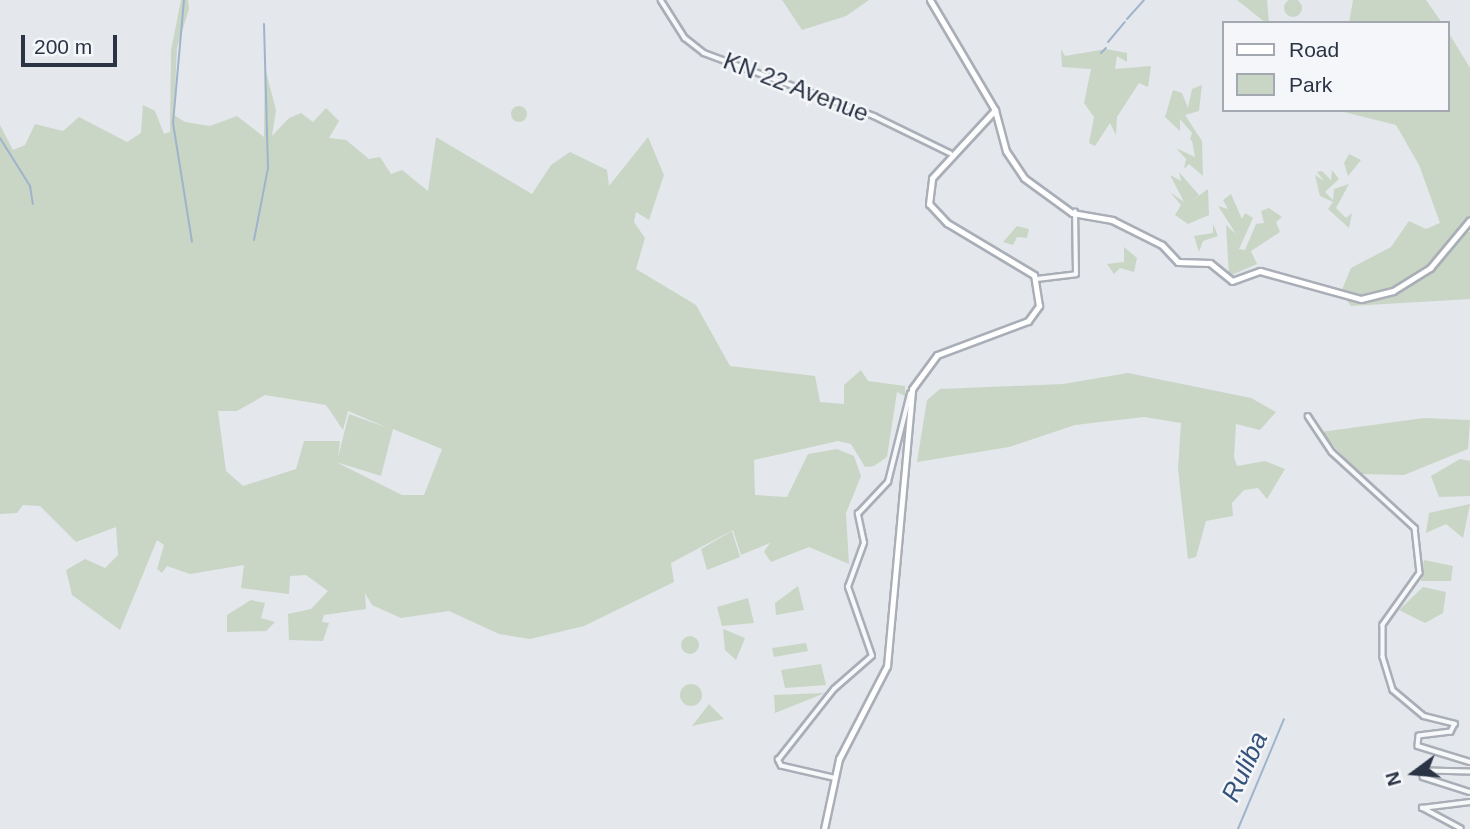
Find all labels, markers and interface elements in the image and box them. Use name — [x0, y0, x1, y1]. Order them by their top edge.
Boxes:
scale bar — [24, 21, 121, 65]
legend — [1222, 21, 1449, 112]
text: 200 m — [34, 35, 92, 58]
text: Road — [1289, 38, 1339, 61]
street label: KN 22 Avenue — [719, 46, 873, 128]
text: Park — [1289, 73, 1332, 96]
water label: Ruliba — [1215, 727, 1275, 807]
north arrow — [1379, 738, 1449, 808]
text: N — [1381, 769, 1405, 788]

